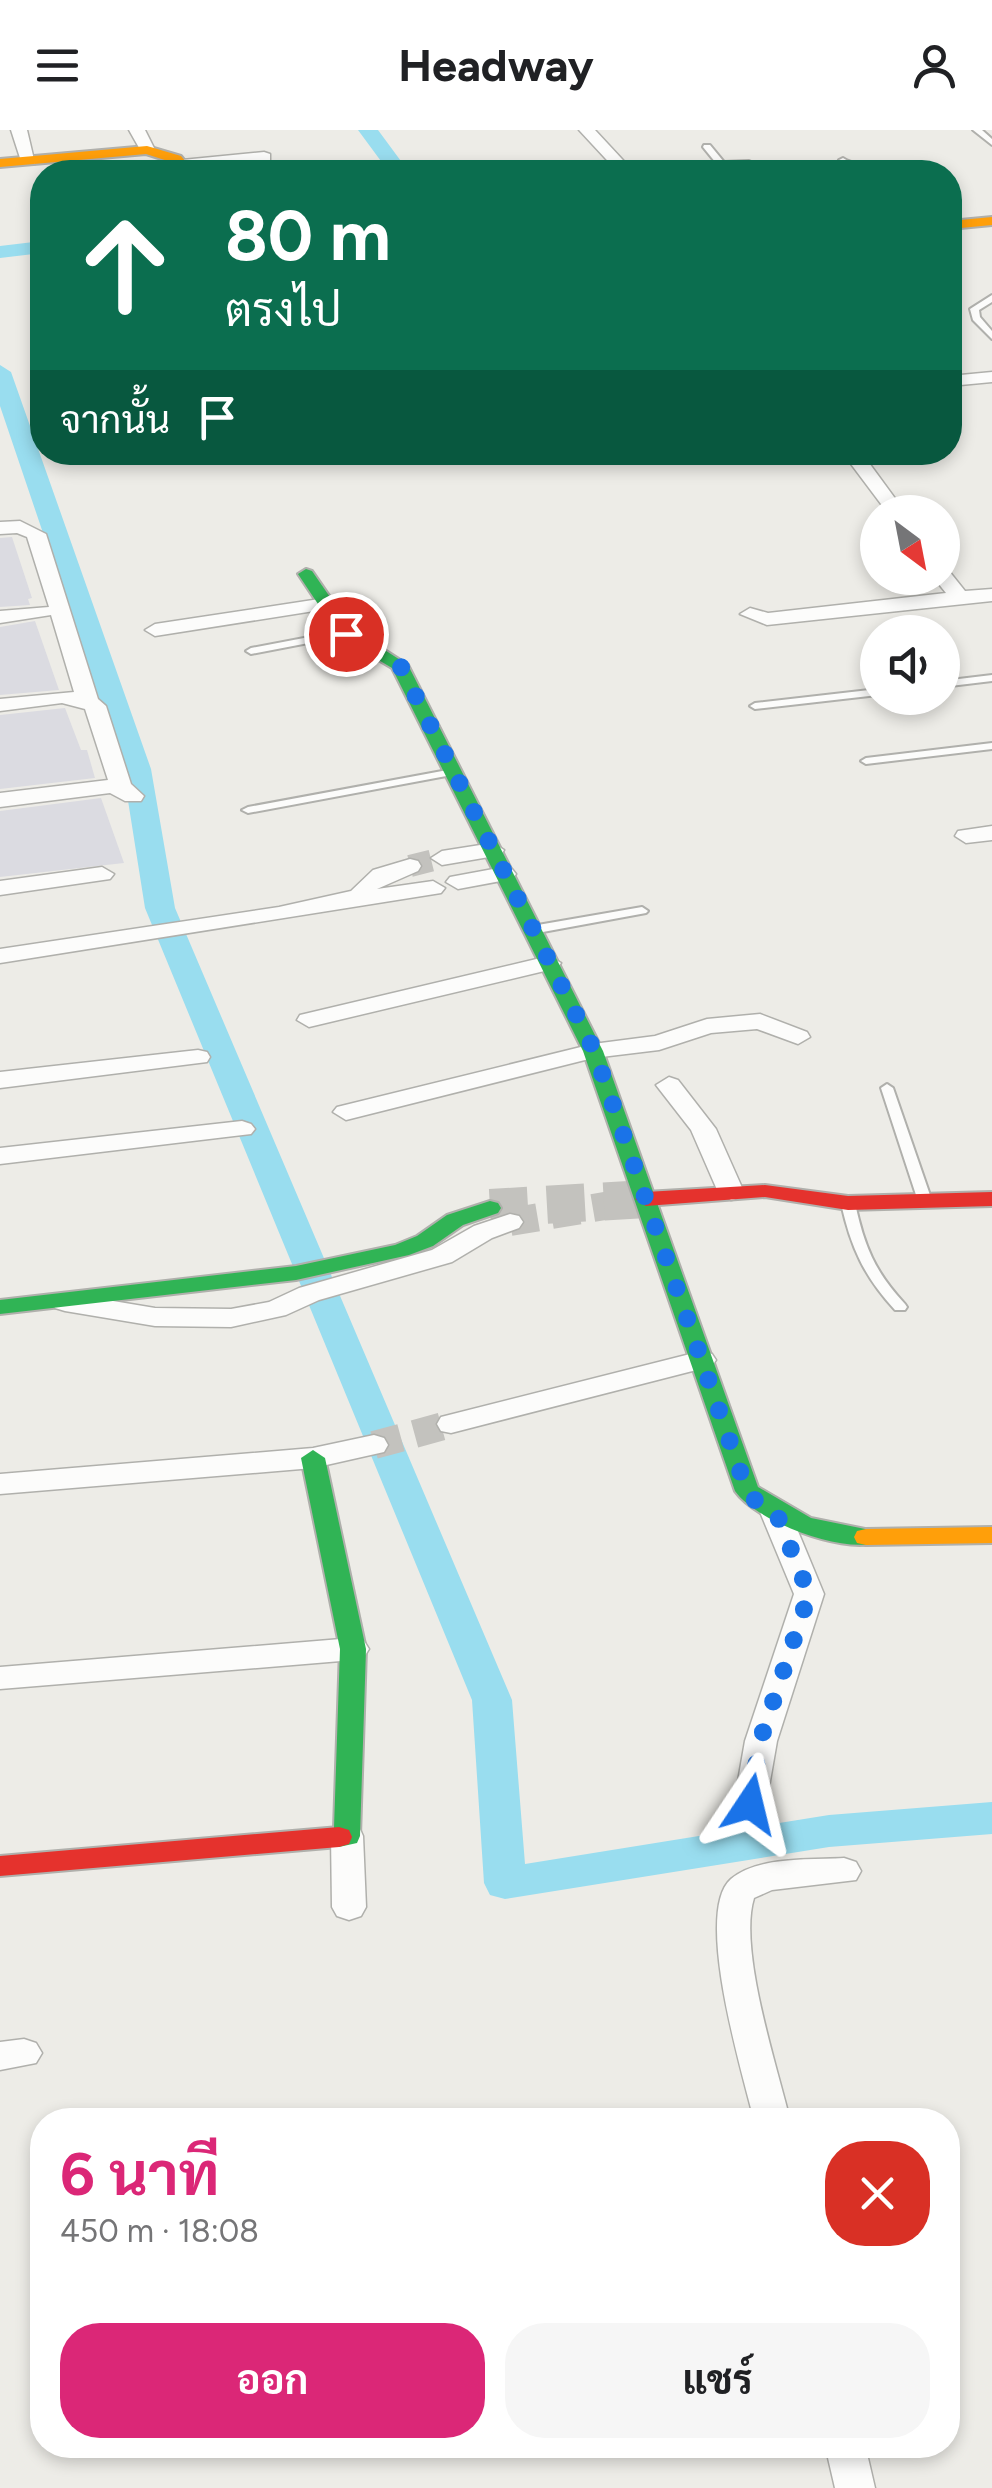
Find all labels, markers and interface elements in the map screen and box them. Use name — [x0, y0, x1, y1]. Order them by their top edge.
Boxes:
icon: menu — [30, 38, 85, 93]
text: Headway — [398, 38, 594, 92]
icon: person — [907, 38, 962, 93]
text: 80 m — [225, 193, 391, 278]
icon: ahead — [60, 200, 190, 330]
text: ตรงไป — [225, 283, 342, 337]
icon: arrive — [190, 390, 245, 445]
text: จากนั้น — [60, 397, 170, 443]
north arrow — [860, 495, 960, 595]
map controls — [860, 495, 960, 715]
pin — [304, 592, 389, 677]
icon: arrive — [319, 607, 374, 662]
button: sound — [860, 615, 960, 715]
position arrow — [698, 1752, 802, 1856]
text: 6 นาที — [60, 2138, 219, 2210]
button: close — [825, 2141, 930, 2246]
text: 450 m · 18:08 — [60, 2212, 259, 2250]
button: ออก — [60, 2323, 485, 2438]
button: แชร์ — [505, 2323, 930, 2438]

